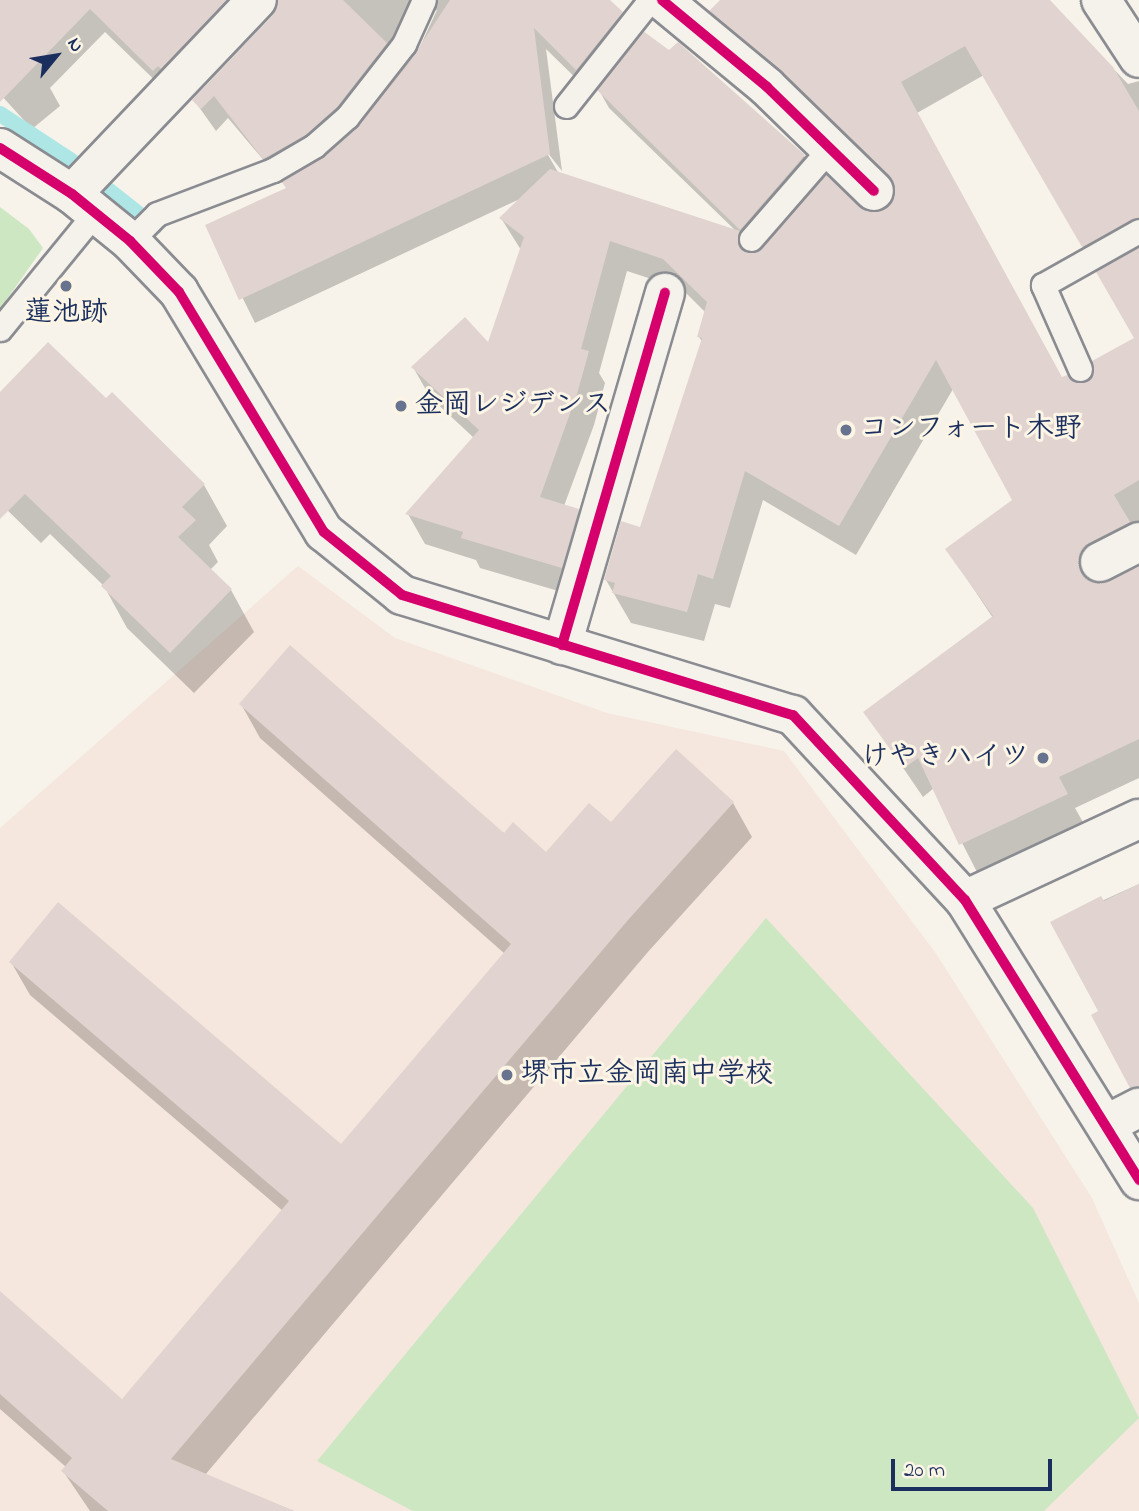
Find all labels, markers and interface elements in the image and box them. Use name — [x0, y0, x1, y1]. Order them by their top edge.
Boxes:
north arrow — [21, 21, 91, 91]
text: N — [60, 33, 90, 58]
marker: 蓮池跡 — [58, 278, 74, 294]
place label: 蓮池跡 — [24, 297, 108, 331]
place label: 金岡レジデンス — [415, 389, 611, 423]
marker: 金岡レジデンス — [393, 398, 409, 414]
place label: コンフォート木野 — [860, 413, 1084, 447]
marker: コンフォート木野 — [838, 422, 854, 438]
place label: けやきハイツ — [861, 741, 1029, 775]
marker: けやきハイツ — [1035, 750, 1051, 766]
place label: 堺市立金岡南中学校 — [521, 1058, 773, 1092]
marker: 堺市立金岡南中学校 — [499, 1067, 515, 1083]
scale bar — [894, 1444, 1055, 1488]
text: 20 m — [904, 1456, 945, 1486]

